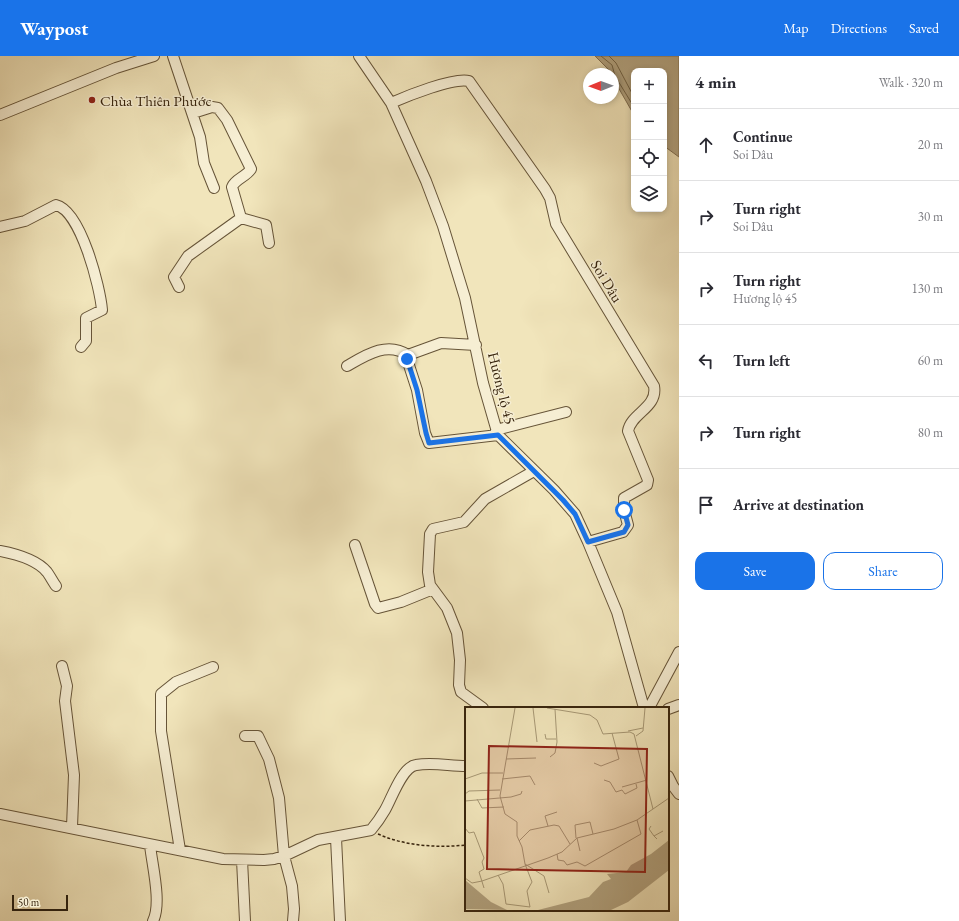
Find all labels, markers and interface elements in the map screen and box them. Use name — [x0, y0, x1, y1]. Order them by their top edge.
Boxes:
text: Waypost — [20, 16, 88, 41]
text: Map — [783, 19, 809, 37]
text: Directions — [831, 19, 887, 37]
text: Saved — [909, 19, 939, 37]
north arrow — [583, 68, 619, 104]
map controls — [631, 68, 667, 212]
button: + — [631, 68, 667, 104]
text: 4 min — [695, 71, 736, 93]
text: Walk · 320 m — [879, 74, 943, 91]
place label: Chùa Thiên Phước — [100, 91, 212, 110]
marker: Chùa Thiên Phước — [87, 95, 97, 105]
button: − — [631, 104, 667, 140]
text: Continue — [733, 127, 793, 146]
icon: ahead — [695, 134, 717, 156]
text: 20 m — [918, 136, 943, 153]
button: locate — [631, 140, 667, 176]
text: Soi Dâu — [733, 146, 773, 163]
button: layers — [631, 176, 667, 212]
text: Turn right — [733, 199, 801, 218]
icon: right — [695, 206, 717, 228]
text: 30 m — [918, 208, 943, 225]
text: Soi Dâu — [733, 218, 773, 235]
street label: Soi Dâu — [587, 256, 627, 306]
text: Turn right — [733, 271, 801, 290]
icon: right — [695, 278, 717, 300]
text: 130 m — [912, 280, 943, 297]
text: Hương lộ 45 — [733, 290, 797, 307]
route end — [398, 350, 416, 368]
street label: Hương lộ 45 — [484, 350, 520, 426]
icon: left — [695, 350, 717, 372]
text: Turn left — [733, 351, 790, 370]
text: 60 m — [918, 352, 943, 369]
icon: right — [695, 422, 717, 444]
text: Turn right — [733, 423, 801, 442]
text: 80 m — [918, 424, 943, 441]
icon: arrive — [695, 494, 717, 516]
text: Arrive at destination — [733, 495, 864, 514]
route start — [615, 501, 633, 519]
button: Save — [695, 552, 815, 590]
button: Share — [823, 552, 943, 590]
inset map — [465, 707, 669, 911]
scale bar — [12, 893, 68, 912]
text: 50 m — [18, 895, 39, 909]

